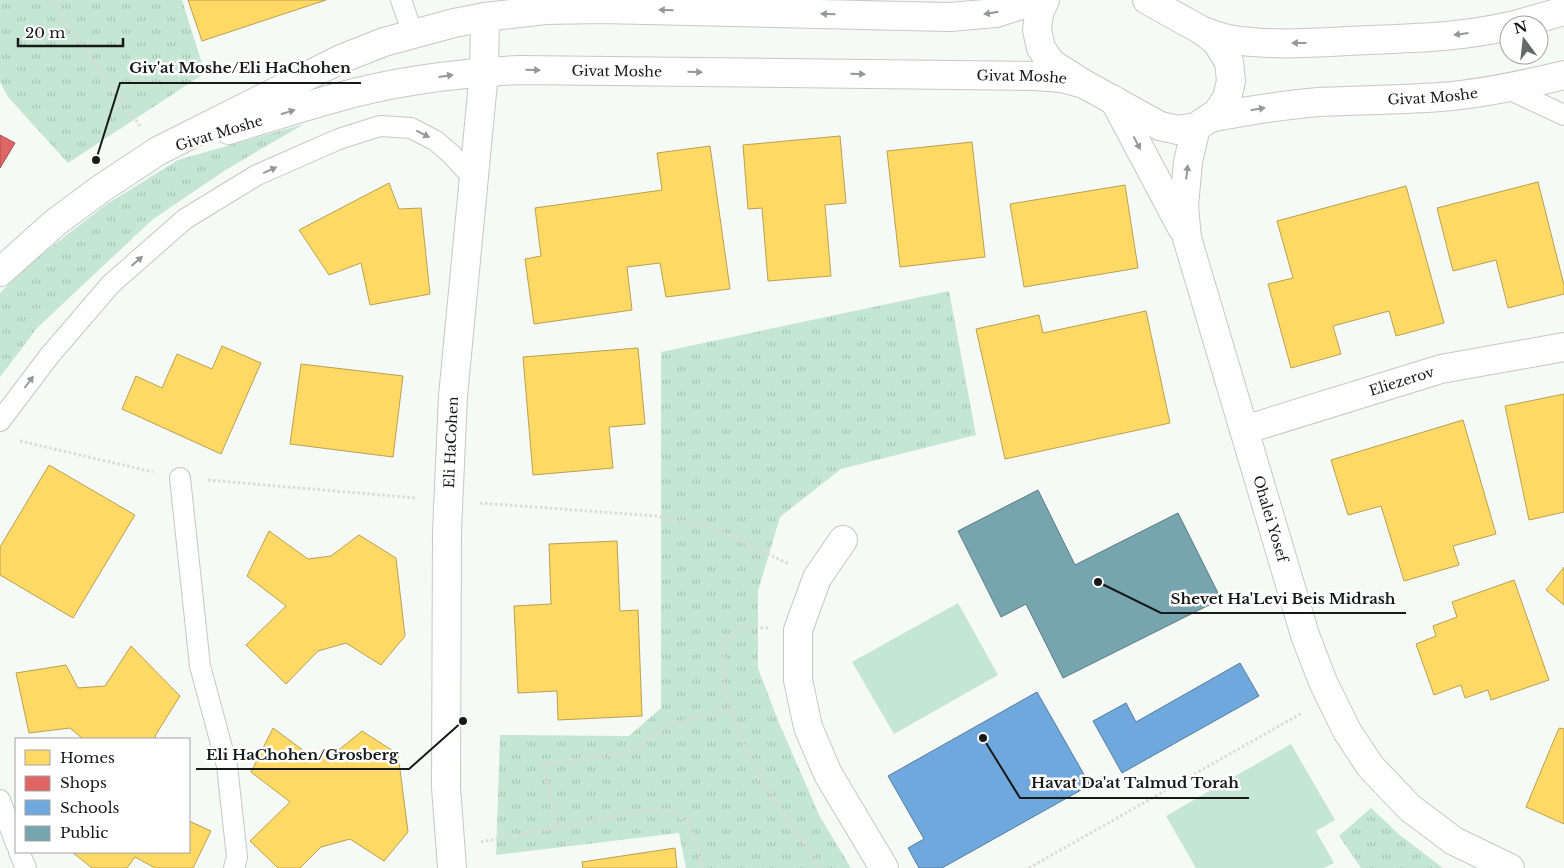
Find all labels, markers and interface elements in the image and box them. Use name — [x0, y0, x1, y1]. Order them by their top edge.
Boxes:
one-way arrow — [658, 6, 674, 14]
one-way arrow — [820, 10, 836, 18]
one-way arrow — [982, 10, 998, 18]
scale bar — [18, 15, 122, 47]
north arrow — [1499, 15, 1549, 65]
text: N — [1512, 17, 1529, 38]
text: 20 m — [25, 23, 65, 42]
one-way arrow — [1453, 30, 1469, 38]
one-way arrow — [1291, 39, 1307, 47]
callout: Giv'at Moshe/Eli HaChohen — [120, 53, 361, 83]
text: Giv'at Moshe/Eli HaChohen — [129, 58, 351, 77]
street label: Givat Moshe — [571, 62, 662, 81]
one-way arrow — [525, 66, 541, 74]
street label: Givat Moshe — [976, 66, 1069, 88]
one-way arrow — [688, 68, 704, 76]
one-way arrow — [850, 70, 866, 78]
one-way arrow — [439, 72, 455, 80]
street label: Givat Moshe — [1387, 84, 1479, 109]
one-way arrow — [1250, 105, 1266, 113]
one-way arrow — [281, 107, 296, 115]
street label: Givat Moshe — [173, 111, 265, 155]
one-way arrow — [415, 130, 430, 138]
one-way arrow — [1133, 136, 1142, 150]
one-way arrow — [1183, 164, 1191, 180]
one-way arrow — [263, 165, 277, 173]
one-way arrow — [131, 256, 143, 267]
street label: Eliezerov — [1367, 363, 1437, 400]
one-way arrow — [24, 375, 34, 389]
street label: Eli HaCohen — [440, 396, 462, 489]
street label: Ohalei Yosef — [1249, 473, 1292, 566]
callout: Shevet Ha'Levi Beis Midrash — [1161, 583, 1406, 613]
text: Shevet Ha'Levi Beis Midrash — [1171, 589, 1396, 608]
legend — [15, 738, 190, 853]
callout: Eli HaChohen/Grosberg — [196, 739, 409, 769]
text: Eli HaChohen/Grosberg — [206, 745, 399, 764]
text: Homes — [60, 748, 115, 767]
callout: Havat Da'at Talmud Torah — [1020, 768, 1249, 798]
text: Shops — [60, 773, 107, 792]
text: Havat Da'at Talmud Torah — [1031, 773, 1239, 792]
text: Schools — [60, 798, 120, 817]
text: Public — [60, 823, 108, 842]

